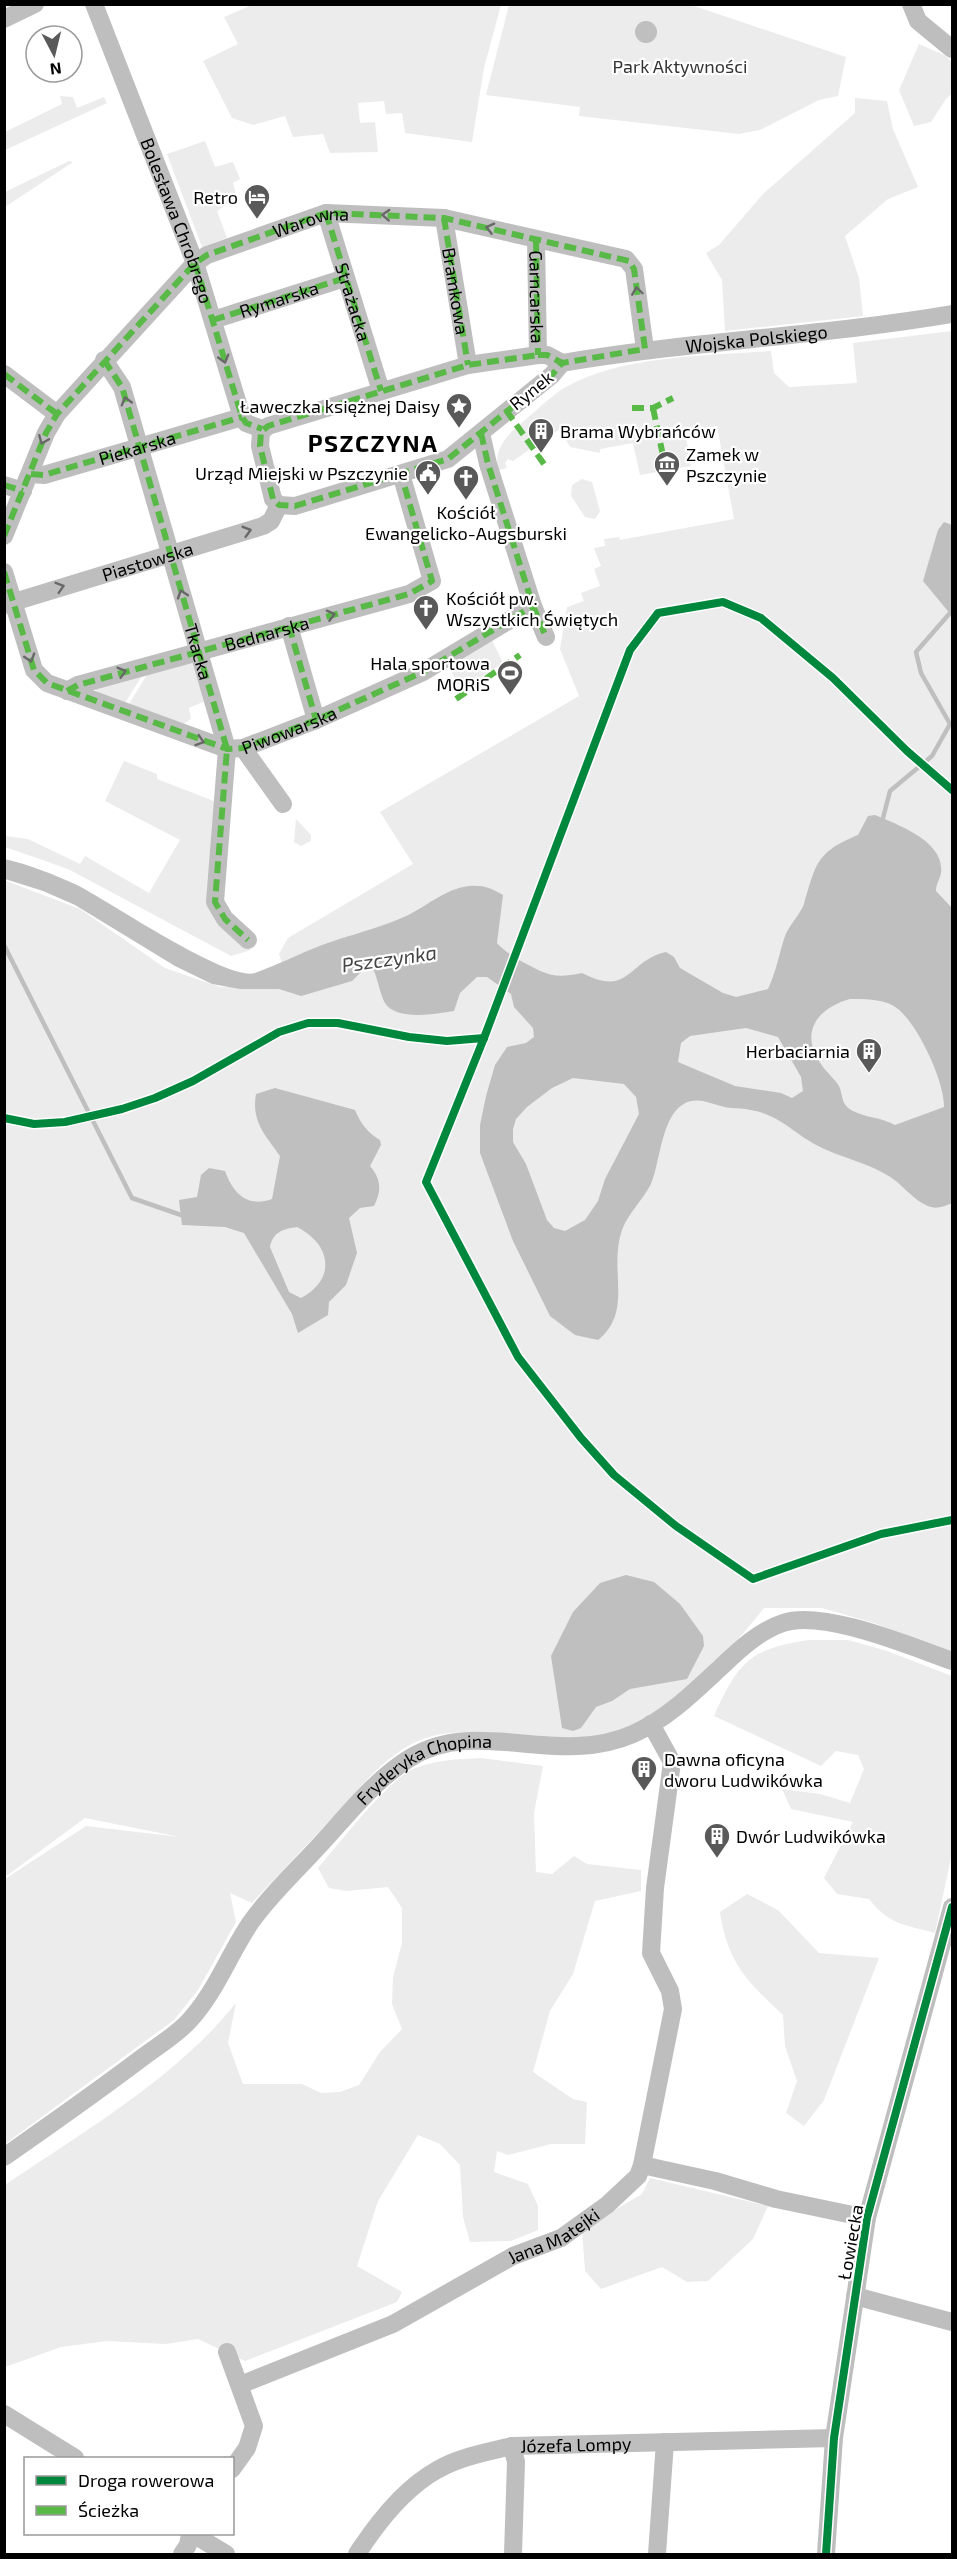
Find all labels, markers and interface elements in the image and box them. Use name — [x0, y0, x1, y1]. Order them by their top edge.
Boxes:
north arrow — [24, 24, 84, 84]
park label: Park Aktywności — [613, 55, 747, 77]
text: N — [49, 59, 63, 80]
street label: Bolesława Chrobrego — [136, 135, 218, 306]
hotel icon: Retro — [242, 182, 272, 220]
place label: Retro — [193, 186, 238, 208]
street label: Warowna — [270, 202, 350, 242]
one-way arrow — [381, 209, 390, 222]
one-way arrow — [485, 223, 495, 236]
street label: Bramkowa — [438, 246, 474, 336]
street label: Garncarska — [525, 250, 549, 344]
street label: Strażacka — [331, 260, 376, 344]
street label: Rymarska — [236, 276, 321, 322]
one-way arrow — [631, 286, 643, 296]
street label: Wojska Polskiego — [684, 320, 829, 357]
one-way arrow — [217, 353, 229, 364]
street label: Rynek — [505, 366, 557, 414]
place icon: Ławeczka księżnej Daisy — [444, 391, 474, 429]
place label: Ławeczka księżnej Daisy — [240, 395, 440, 417]
one-way arrow — [121, 396, 133, 407]
building icon: Brama Wybrańców — [526, 416, 556, 454]
place label: Brama Wybrańców — [560, 420, 716, 442]
street label: Piekarska — [96, 426, 178, 469]
district label: PSZCZYNA — [308, 428, 438, 457]
one-way arrow — [38, 434, 51, 445]
place label: Zamek w Pszczynie — [686, 443, 767, 486]
museum icon: Zamek w Pszczynie — [652, 449, 682, 487]
public building icon: Urząd Miejski w Pszczynie — [413, 458, 443, 496]
place label: Urząd Miejski w Pszczynie — [195, 462, 408, 484]
church icon: Kościół Ewangelicko-Augsburski — [451, 463, 481, 501]
place label: Kościół Ewangelicko-Augsburski — [365, 501, 567, 544]
one-way arrow — [241, 526, 252, 538]
street label: Piastowska — [99, 537, 196, 586]
one-way arrow — [54, 582, 65, 595]
place label: Kościół pw. Wszystkich Świętych — [446, 587, 618, 630]
one-way arrow — [176, 589, 189, 600]
church icon: Kościół pw. Wszystkich Świętych — [411, 593, 441, 631]
one-way arrow — [326, 610, 336, 623]
street label: Bednarska — [222, 611, 311, 655]
street label: Tkacka — [180, 621, 217, 682]
one-way arrow — [23, 652, 35, 663]
place label: Hala sportowa MORiS — [370, 652, 490, 695]
sports icon: Hala sportowa MORiS — [495, 658, 525, 696]
one-way arrow — [116, 667, 127, 679]
street label: Piwowarska — [238, 701, 340, 759]
one-way arrow — [194, 733, 205, 746]
water label: Pszczynka — [340, 939, 438, 978]
building icon: Herbaciarnia — [854, 1036, 884, 1074]
place label: Herbaciarnia — [746, 1040, 850, 1062]
street label: Fryderyka Chopina — [351, 1730, 492, 1809]
place label: Dawna oficyna dworu Ludwikówka — [664, 1748, 823, 1791]
building icon: Dawna oficyna dworu Ludwikówka — [629, 1754, 659, 1792]
building icon: Dwór Ludwikówka — [702, 1821, 732, 1859]
place label: Dwór Ludwikówka — [736, 1825, 886, 1847]
street label: Jana Matejki — [503, 2203, 604, 2268]
street label: Łowiecka — [833, 2203, 867, 2281]
street label: Józefa Lompy — [520, 2432, 632, 2457]
legend — [24, 2457, 234, 2535]
text: Droga rowerowa — [78, 2469, 214, 2491]
text: Ścieżka — [78, 2499, 139, 2521]

